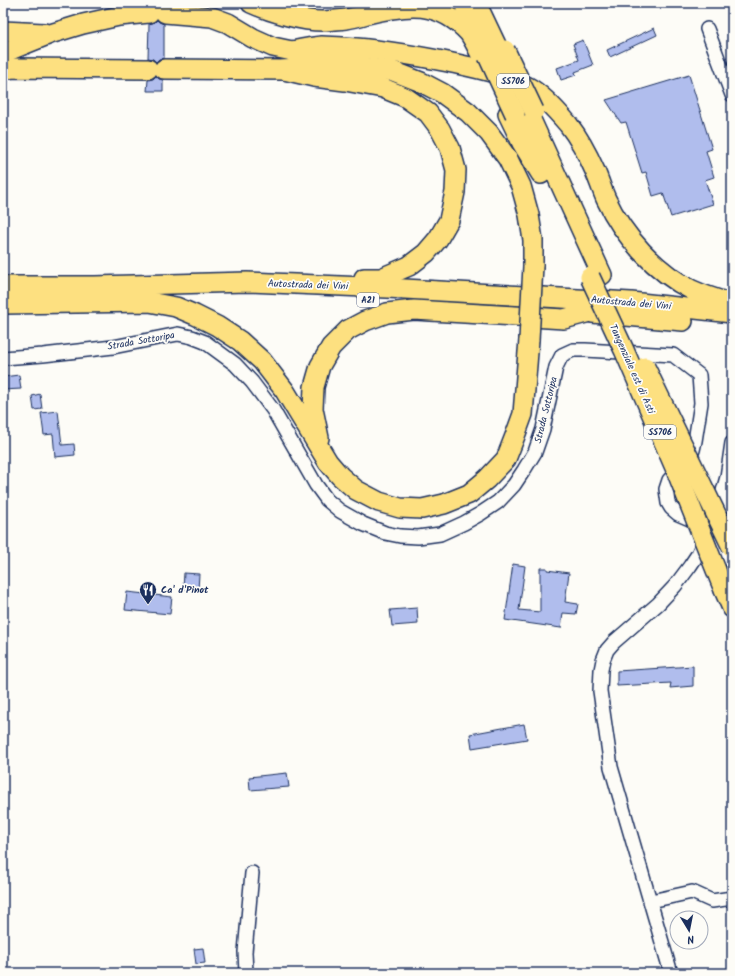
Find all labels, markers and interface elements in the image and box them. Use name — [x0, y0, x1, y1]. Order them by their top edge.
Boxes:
road number: SS706 — [497, 74, 529, 88]
street label: Autostrada dei Vini — [268, 276, 349, 294]
street label: Autostrada dei Vini — [590, 292, 672, 315]
road number: A21 — [357, 293, 379, 307]
street label: Tangenziale est di Asti — [605, 321, 659, 417]
street label: Strada Sottoripa — [106, 327, 176, 355]
street label: Strada Sottoripa — [530, 375, 562, 445]
road number: SS706 — [644, 425, 676, 439]
restaurant icon: Ca' d'Pinot — [138, 580, 158, 605]
place label: Ca' d'Pinot — [161, 582, 209, 598]
north arrow — [669, 910, 709, 950]
text: N — [686, 929, 696, 948]

